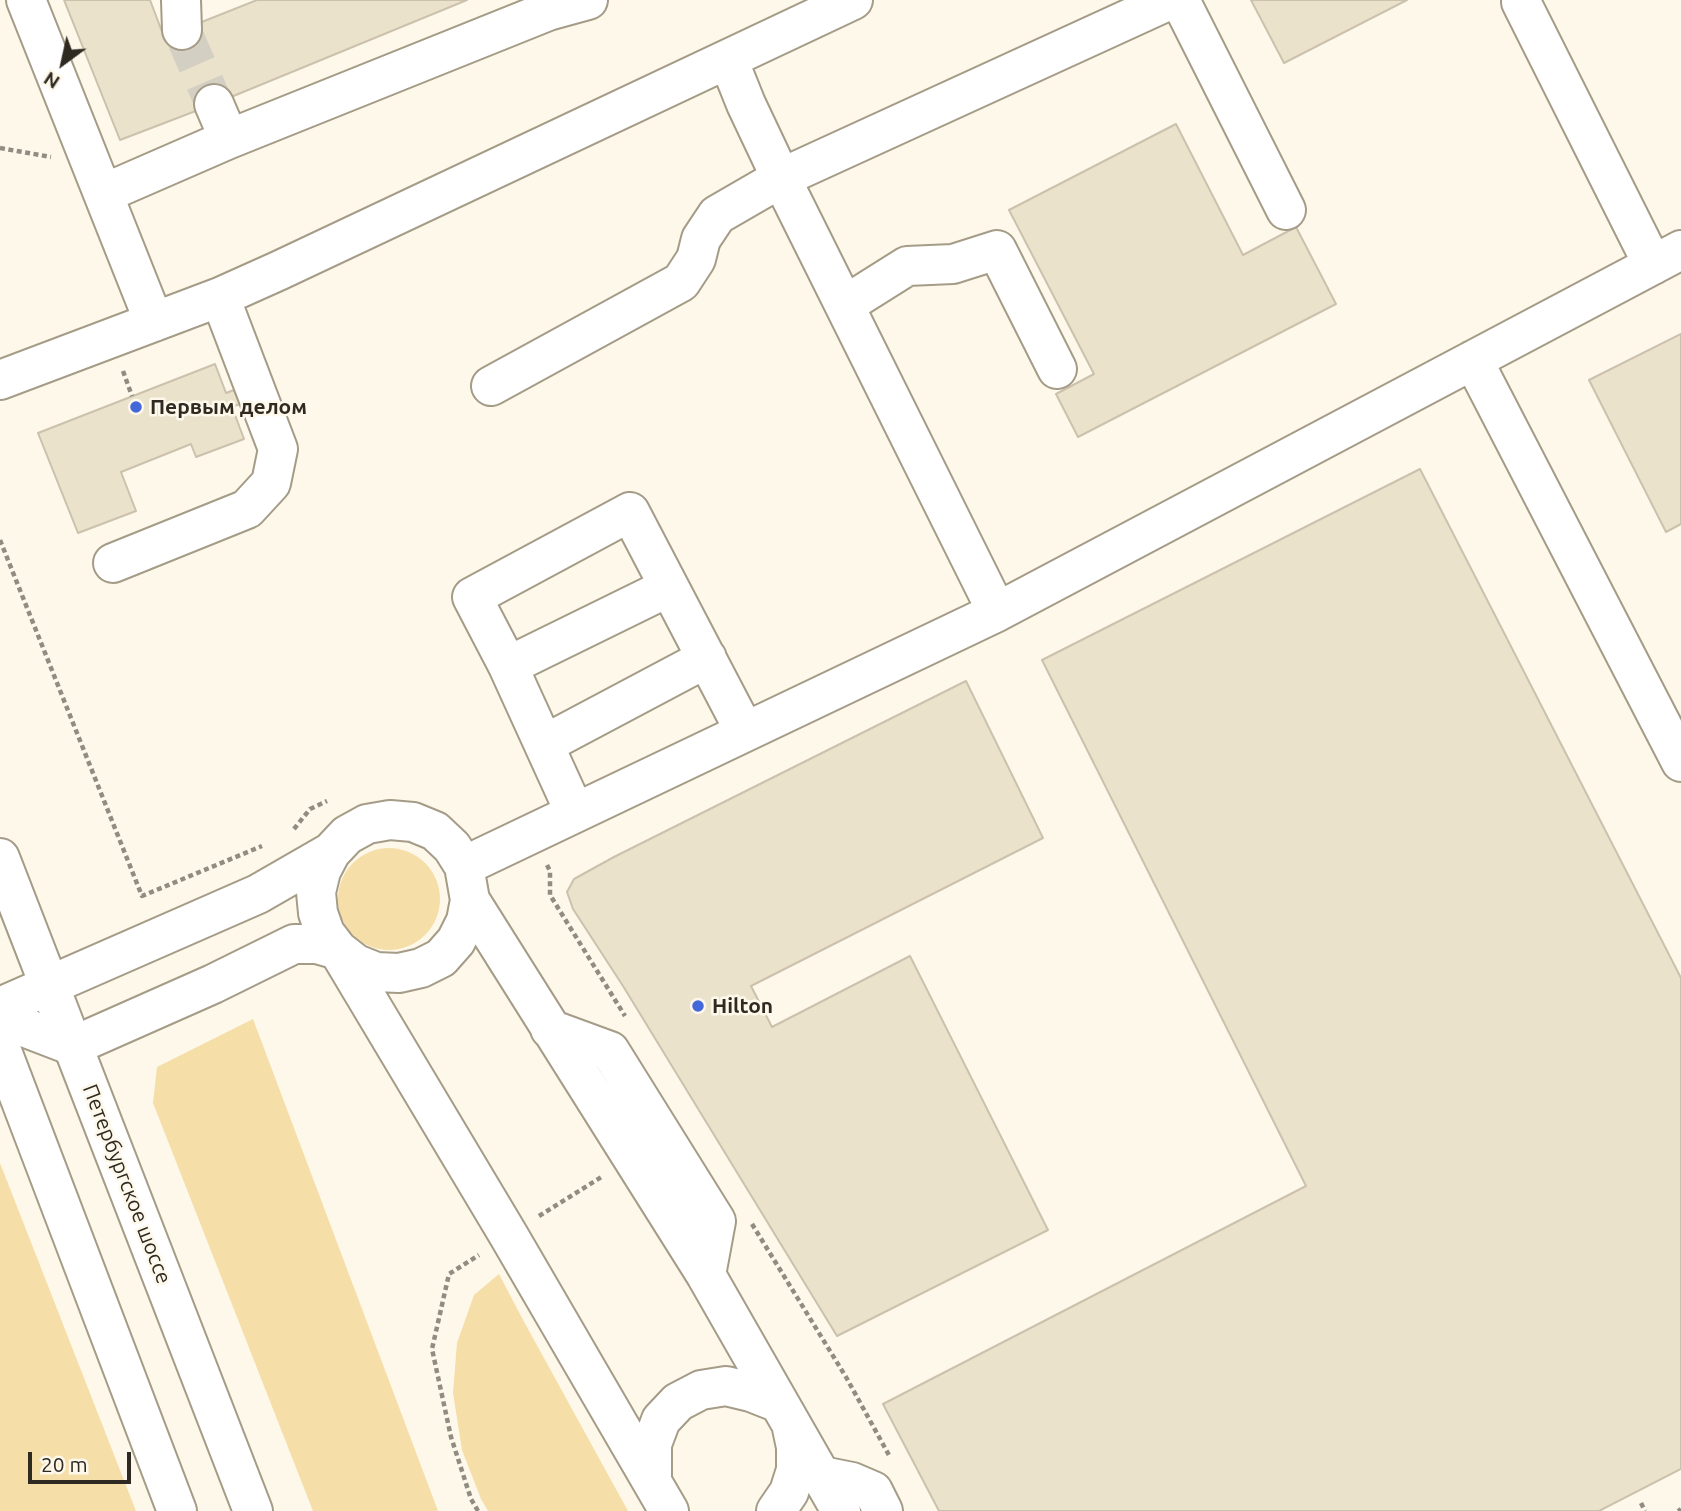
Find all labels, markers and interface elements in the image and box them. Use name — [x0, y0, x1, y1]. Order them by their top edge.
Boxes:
north arrow — [28, 28, 98, 98]
text: N — [40, 68, 64, 94]
place label: Первым делом — [150, 394, 307, 420]
marker: Первым делом — [128, 399, 144, 415]
place label: Hilton — [712, 993, 773, 1019]
marker: Hilton — [690, 998, 706, 1014]
street label: Петербургское шоссе — [77, 1081, 177, 1287]
scale bar — [32, 1438, 135, 1482]
text: 20 m — [41, 1452, 88, 1476]

